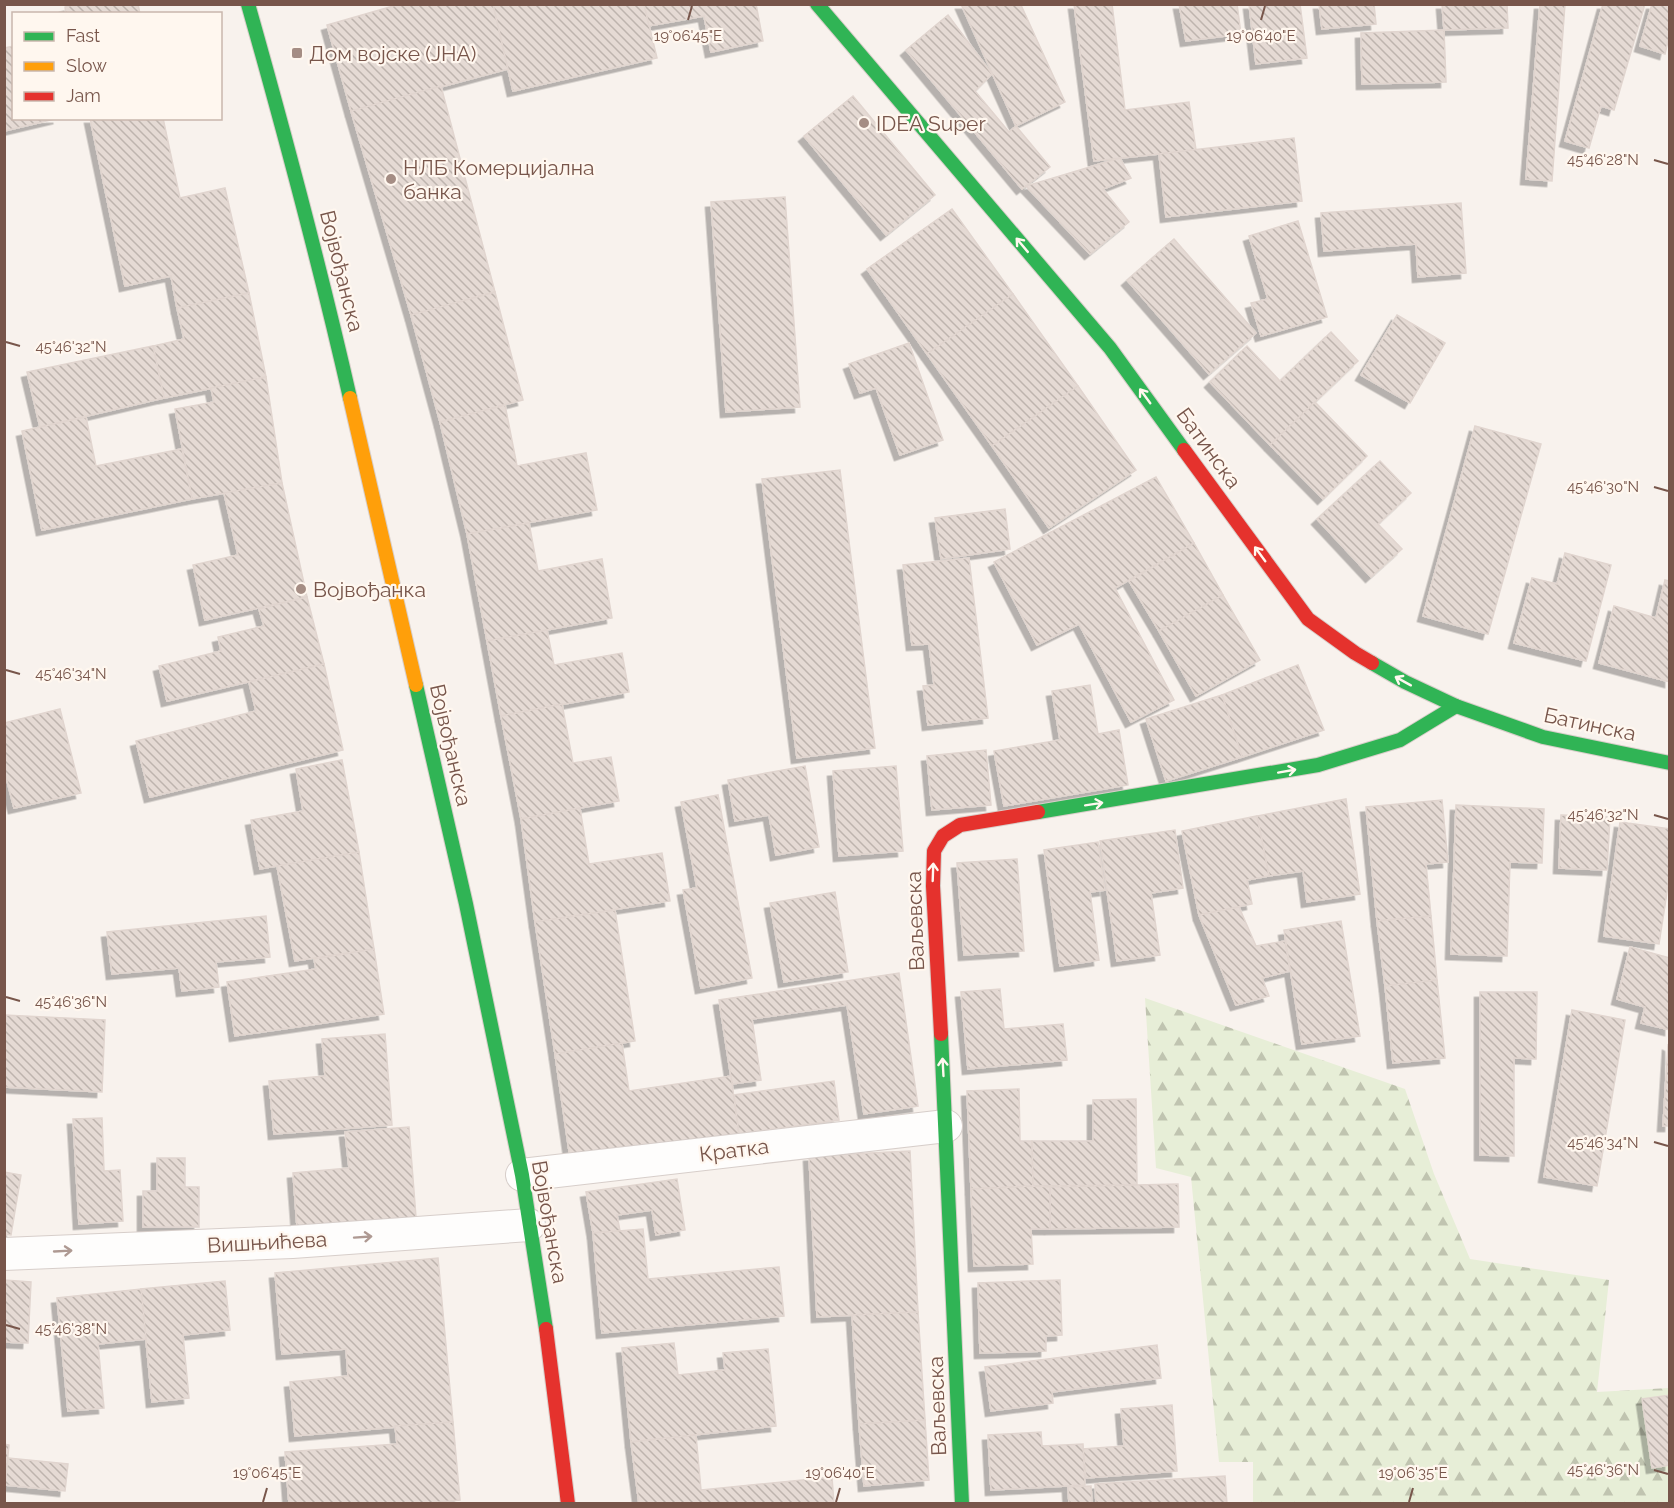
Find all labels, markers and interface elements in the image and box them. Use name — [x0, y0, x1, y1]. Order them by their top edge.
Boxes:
legend — [12, 12, 222, 120]
text: Fast — [66, 25, 100, 46]
text: 19°06'45"E — [654, 27, 722, 45]
text: 19°06'40"E — [1226, 27, 1296, 45]
place label: Дом војске (ЈНА) — [309, 41, 476, 66]
marker: Дом војске (ЈНА) — [290, 46, 304, 60]
text: Slow — [66, 55, 107, 76]
text: Jam — [66, 85, 101, 106]
place label: IDEA Super — [876, 111, 986, 136]
marker: IDEA Super — [857, 116, 871, 130]
text: 45°46'28"N — [1567, 151, 1639, 169]
place label: НЛБ Комерцијална банка — [403, 155, 594, 204]
marker: НЛБ Комерцијална банка — [384, 172, 398, 186]
street label: Војвођанска — [315, 208, 369, 334]
one-way arrow — [1015, 238, 1029, 253]
text: 45°46'32"N — [36, 338, 106, 356]
one-way arrow — [1139, 388, 1151, 404]
street label: Батинска — [1171, 403, 1247, 493]
text: 45°46'30"N — [1567, 478, 1639, 496]
one-way arrow — [1254, 546, 1266, 562]
place label: Војвођанка — [313, 577, 426, 602]
marker: Војвођанка — [294, 582, 308, 596]
text: 45°46'34"N — [35, 665, 107, 683]
one-way arrow — [1395, 675, 1412, 687]
street label: Војвођанска — [425, 682, 477, 808]
street label: Батинска — [1542, 702, 1638, 746]
one-way arrow — [1276, 765, 1296, 776]
one-way arrow — [1084, 798, 1104, 809]
text: 45°46'32"N — [1568, 806, 1638, 824]
one-way arrow — [928, 863, 939, 883]
street label: Ваљевска — [901, 871, 929, 971]
text: 45°46'36"N — [35, 993, 107, 1011]
one-way arrow — [937, 1058, 948, 1078]
street label: Кратка — [698, 1133, 770, 1167]
text: 45°46'34"N — [1567, 1134, 1639, 1152]
street label: Војвођанска — [527, 1159, 573, 1285]
street label: Вишњићева — [206, 1226, 328, 1258]
one-way arrow — [352, 1231, 372, 1242]
one-way arrow — [52, 1246, 72, 1257]
text: 45°46'38"N — [35, 1320, 107, 1338]
street label: Ваљевска — [923, 1356, 951, 1456]
text: 45°46'36"N — [1567, 1461, 1639, 1479]
text: 19°06'45"E — [233, 1464, 301, 1482]
text: 19°06'40"E — [805, 1464, 875, 1482]
text: 19°06'35"E — [1378, 1464, 1448, 1482]

